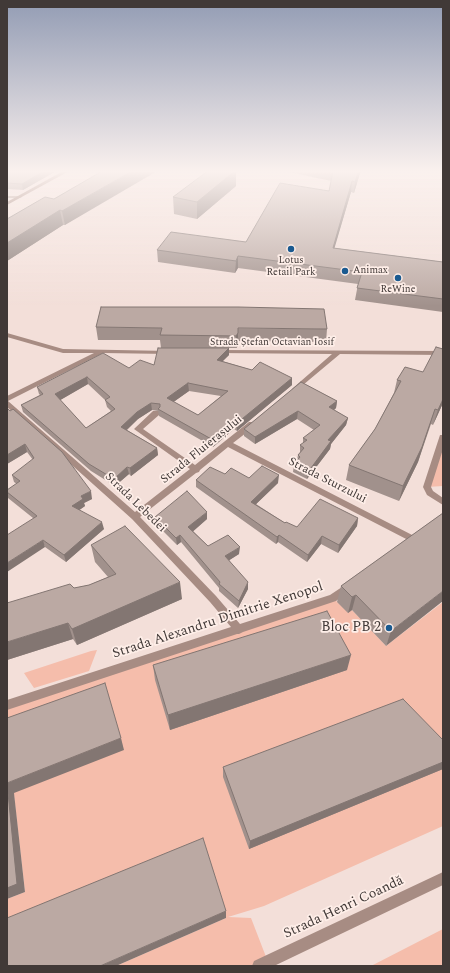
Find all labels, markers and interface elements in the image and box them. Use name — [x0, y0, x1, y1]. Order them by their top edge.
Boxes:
marker: Lotus Retail Park — [286, 244, 296, 254]
place label: Lotus Retail Park — [266, 255, 316, 278]
place label: Animax — [353, 265, 388, 277]
marker: Animax — [340, 266, 350, 276]
marker: ReWine — [393, 273, 403, 283]
place label: ReWine — [381, 284, 415, 296]
street label: Strada Ștefan Octavian Iosif — [210, 337, 334, 349]
street label: Strada Fluierașului — [158, 413, 246, 487]
street label: Strada Sturzului — [285, 455, 369, 507]
street label: Strada Lebedei — [101, 470, 169, 536]
street label: Strada Alexandru Dimitrie Xenopol — [111, 579, 325, 663]
place label: Bloc PB 2 — [321, 620, 381, 636]
marker: Bloc PB 2 — [384, 623, 394, 633]
street label: Strada Henri Coandă — [281, 873, 407, 943]

